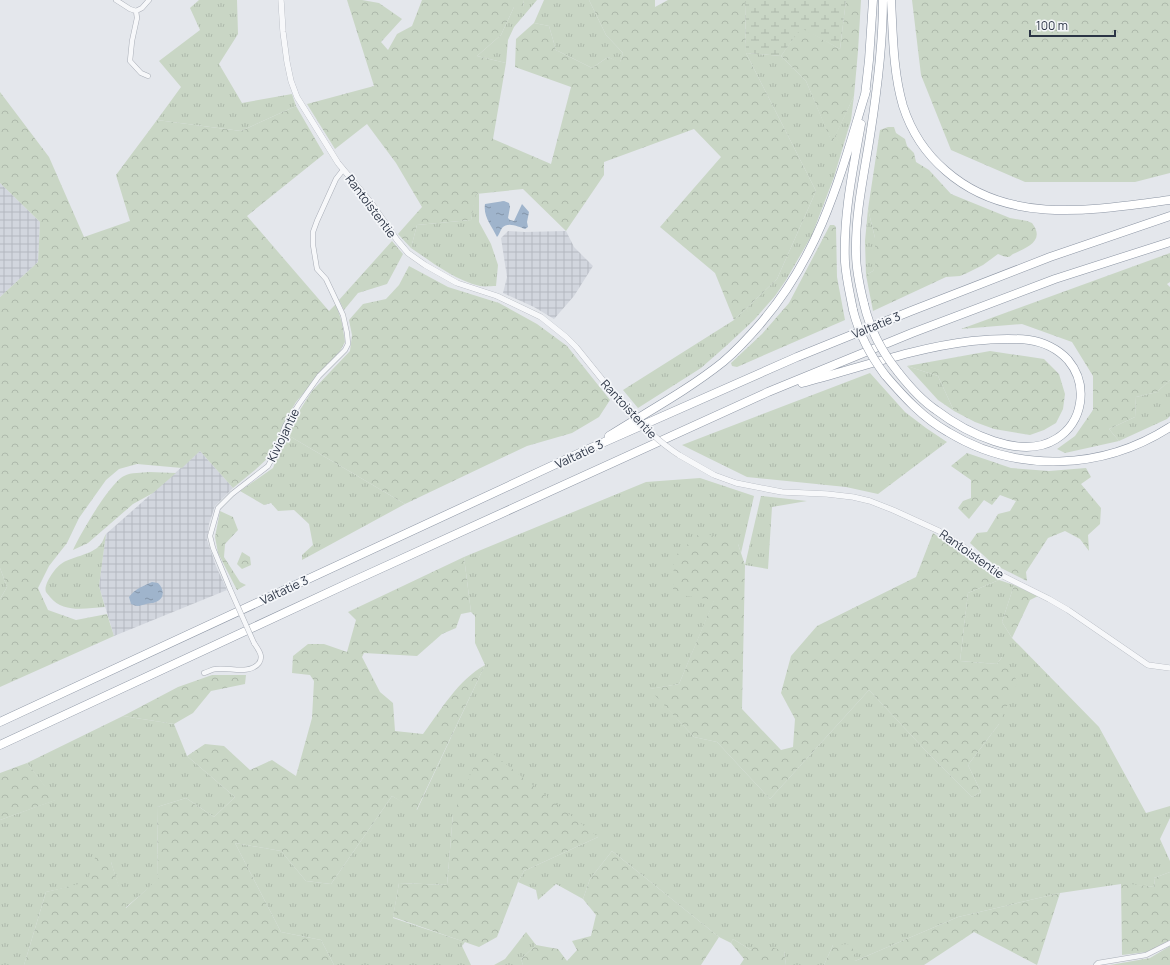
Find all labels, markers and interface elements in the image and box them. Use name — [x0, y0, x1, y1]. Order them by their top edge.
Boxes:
scale bar — [1030, 12, 1115, 38]
text: 100 m — [1036, 17, 1068, 34]
street label: Rantoistentie — [342, 171, 400, 241]
street label: Valtatie 3 — [849, 308, 903, 342]
street label: Rantoistentie — [597, 376, 661, 442]
street label: Kiviojantie — [263, 406, 303, 464]
street label: Valtatie 3 — [552, 435, 606, 473]
street label: Rantoistentie — [936, 525, 1008, 583]
street label: Valtatie 3 — [257, 571, 311, 609]

